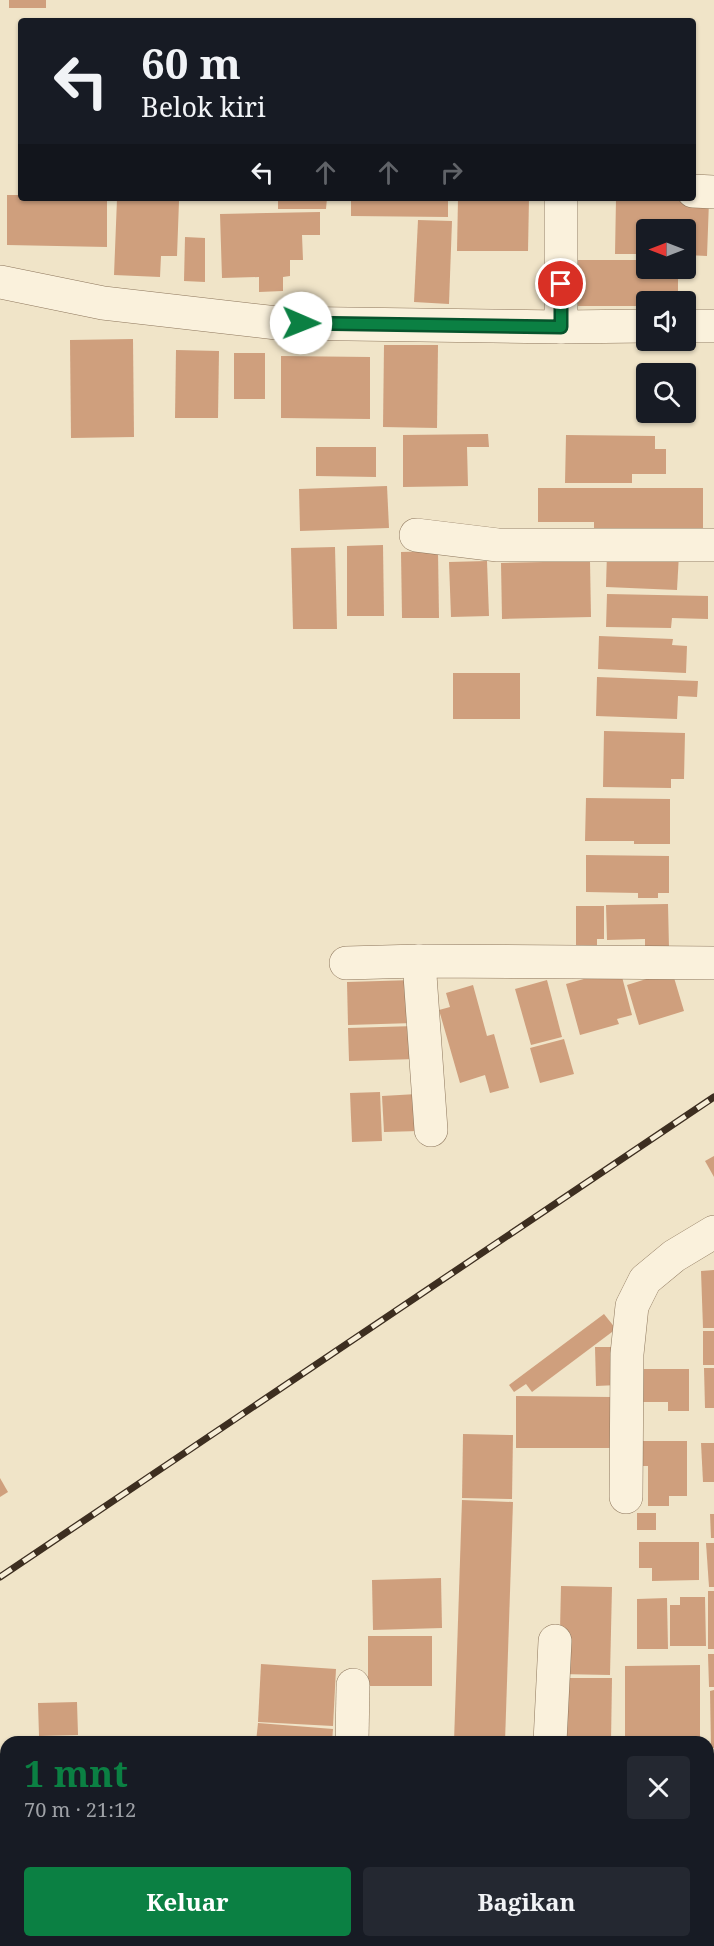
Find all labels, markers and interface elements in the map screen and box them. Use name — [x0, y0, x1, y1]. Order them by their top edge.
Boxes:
text: 60 m — [141, 34, 241, 91]
icon: left — [42, 42, 120, 120]
text: Belok kiri — [141, 88, 266, 125]
icon: left — [246, 156, 279, 189]
icon: ahead — [309, 156, 342, 189]
icon: ahead — [372, 156, 405, 189]
icon: right — [435, 156, 468, 189]
north arrow — [636, 219, 696, 279]
map controls — [636, 219, 696, 423]
pin — [535, 258, 586, 309]
icon: arrive — [544, 267, 577, 300]
position arrow — [269, 291, 333, 355]
button: sound — [636, 291, 696, 351]
button: search — [636, 363, 696, 423]
text: 1 mnt — [24, 1749, 128, 1798]
button: close — [627, 1756, 690, 1819]
text: 70 m · 21:12 — [24, 1796, 136, 1823]
button: Keluar — [24, 1867, 351, 1936]
button: Bagikan — [363, 1867, 690, 1936]

